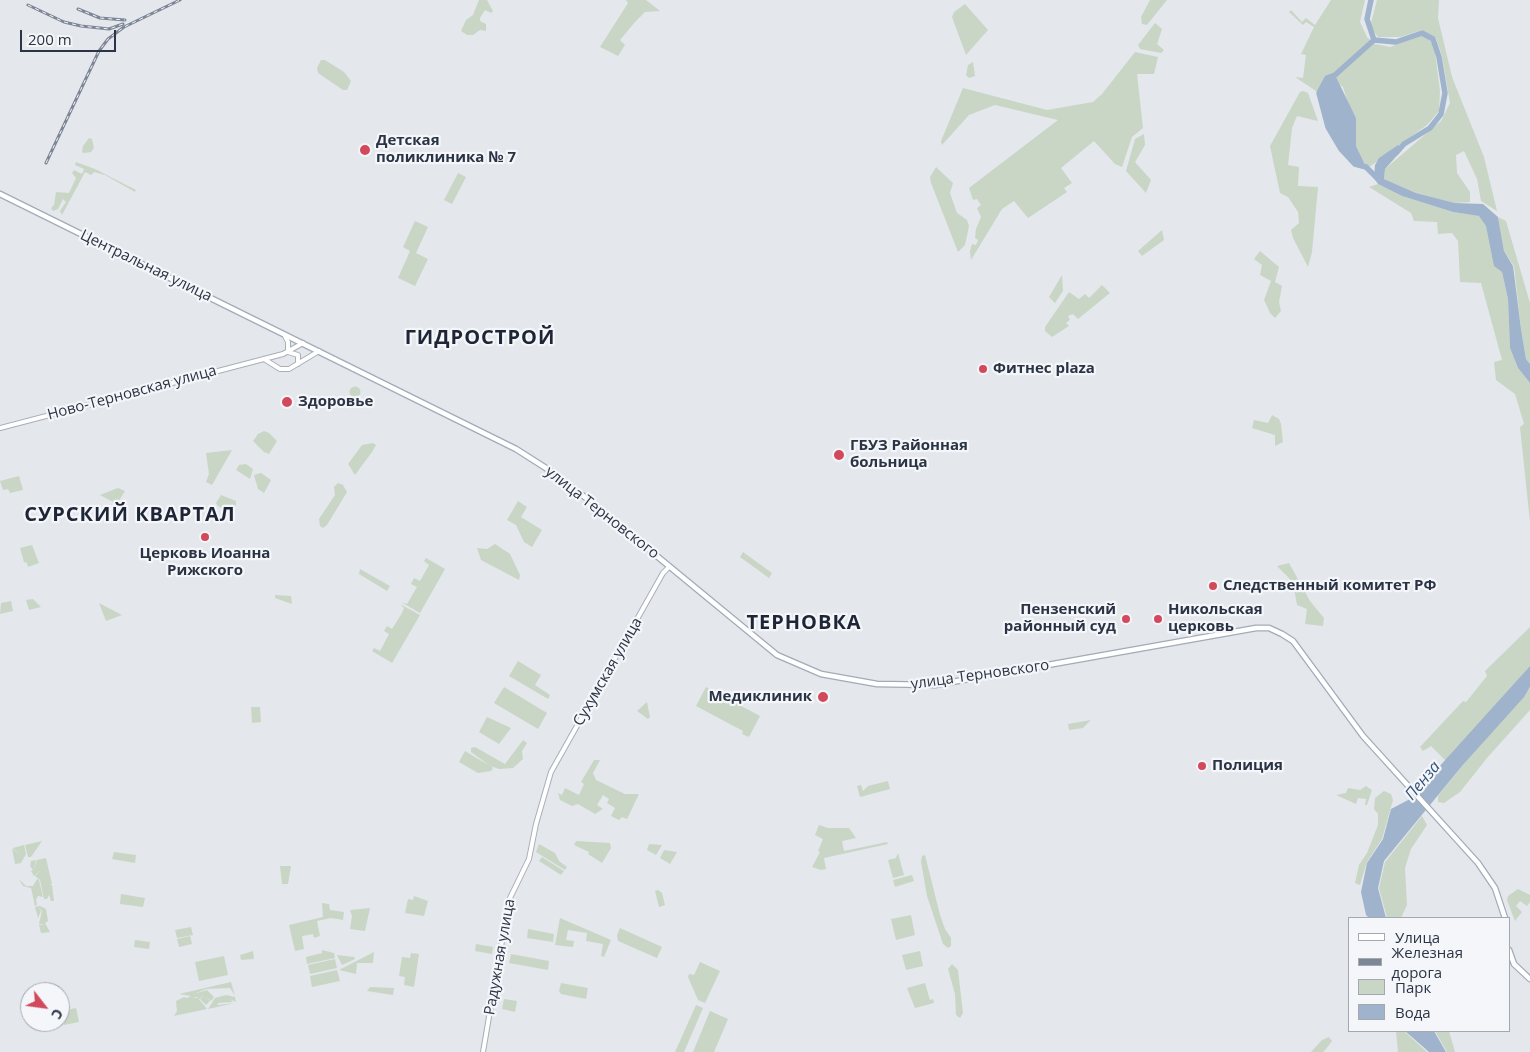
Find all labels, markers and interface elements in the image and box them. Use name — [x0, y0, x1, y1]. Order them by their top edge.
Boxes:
scale bar — [22, 20, 119, 52]
text: 200 m — [28, 29, 72, 49]
place label: Детская поликлиника № 7 — [376, 132, 516, 167]
marker: Детская поликлиника № 7 — [358, 143, 372, 157]
street label: Центральная улица — [77, 226, 215, 306]
district label: ГИДРОСТРОЙ — [403, 326, 557, 350]
place label: Фитнес plaza — [993, 360, 1095, 378]
street label: Ново-Терновская улица — [45, 362, 219, 424]
marker: Фитнес plaza — [977, 363, 989, 375]
place label: Здоровье — [298, 393, 373, 411]
marker: Здоровье — [280, 395, 294, 409]
place label: ГБУЗ Районная больница — [850, 437, 968, 472]
marker: ГБУЗ Районная больница — [832, 448, 846, 462]
street label: улица Терновского — [541, 463, 663, 563]
district label: СУРСКИЙ КВАРТАЛ — [22, 503, 238, 527]
marker: Церковь Иоанна Рижского — [199, 531, 211, 543]
place label: Церковь Иоанна Рижского — [140, 545, 270, 580]
place label: Следственный комитет РФ — [1223, 577, 1436, 595]
marker: Следственный комитет РФ — [1207, 580, 1219, 592]
place label: Пензенский районный суд — [1004, 601, 1116, 636]
place label: Никольская церковь — [1168, 601, 1263, 636]
district label: ТЕРНОВКА — [745, 611, 863, 635]
marker: Пензенский районный суд — [1120, 613, 1132, 625]
marker: Никольская церковь — [1152, 613, 1164, 625]
street label: Сухумская улица — [570, 615, 646, 729]
street label: улица Терновского — [910, 656, 1050, 694]
place label: Медиклиник — [708, 688, 812, 706]
marker: Медиклиник — [816, 690, 830, 704]
place label: Полиция — [1212, 757, 1283, 775]
water label: Пенза — [1401, 758, 1445, 804]
marker: Полиция — [1196, 760, 1208, 772]
street label: Радужная улица — [481, 897, 519, 1017]
legend — [1348, 917, 1510, 1032]
text: Улица — [1395, 927, 1440, 947]
text: Железная дорога — [1392, 942, 1463, 982]
text: Парк — [1395, 977, 1431, 997]
north arrow — [20, 982, 70, 1032]
text: Вода — [1395, 1002, 1431, 1022]
text: С — [47, 1006, 68, 1023]

